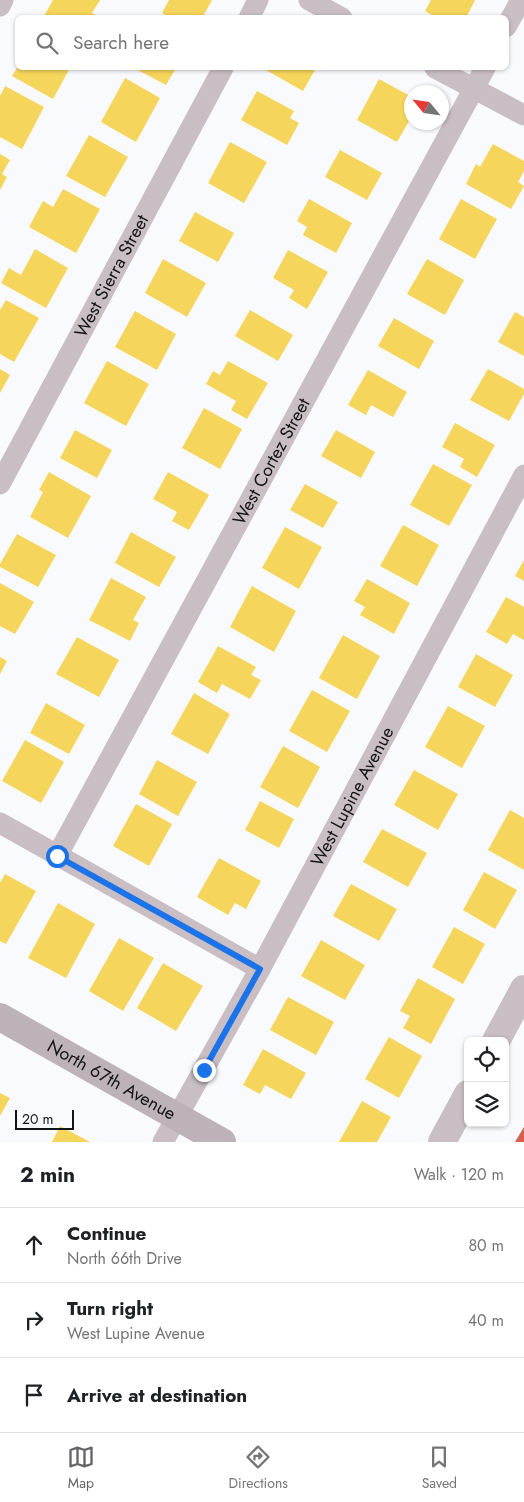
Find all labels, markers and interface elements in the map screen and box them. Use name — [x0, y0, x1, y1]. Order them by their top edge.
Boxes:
search box — [15, 15, 509, 70]
icon: search — [33, 29, 61, 57]
text: Search here — [73, 29, 169, 56]
north arrow — [404, 85, 449, 130]
street label: West Sierra Street — [68, 209, 155, 342]
street label: West Cortez Street — [226, 393, 317, 530]
street label: West Lupine Avenue — [304, 722, 400, 871]
route start — [46, 845, 69, 868]
street label: North 67th Avenue — [42, 1033, 181, 1127]
map controls — [464, 1037, 509, 1127]
button: locate — [464, 1037, 509, 1082]
route end — [193, 1059, 216, 1082]
button: layers — [464, 1082, 509, 1127]
scale bar — [15, 1107, 74, 1130]
text: 20 m — [22, 1109, 54, 1129]
text: 2 min — [20, 1160, 75, 1190]
text: Walk · 120 m — [414, 1163, 504, 1186]
text: Continue — [67, 1220, 146, 1247]
icon: ahead — [20, 1231, 48, 1259]
text: 80 m — [468, 1234, 504, 1257]
text: North 66th Drive — [67, 1247, 182, 1270]
text: Turn right — [67, 1295, 153, 1322]
icon: right — [20, 1306, 48, 1334]
text: 40 m — [468, 1309, 504, 1332]
text: West Lupine Avenue — [67, 1322, 205, 1345]
icon: arrive — [20, 1381, 48, 1409]
text: Arrive at destination — [67, 1382, 247, 1409]
tab: Map — [67, 1443, 95, 1493]
tab: Directions — [229, 1443, 288, 1493]
tab: Saved — [422, 1443, 457, 1493]

